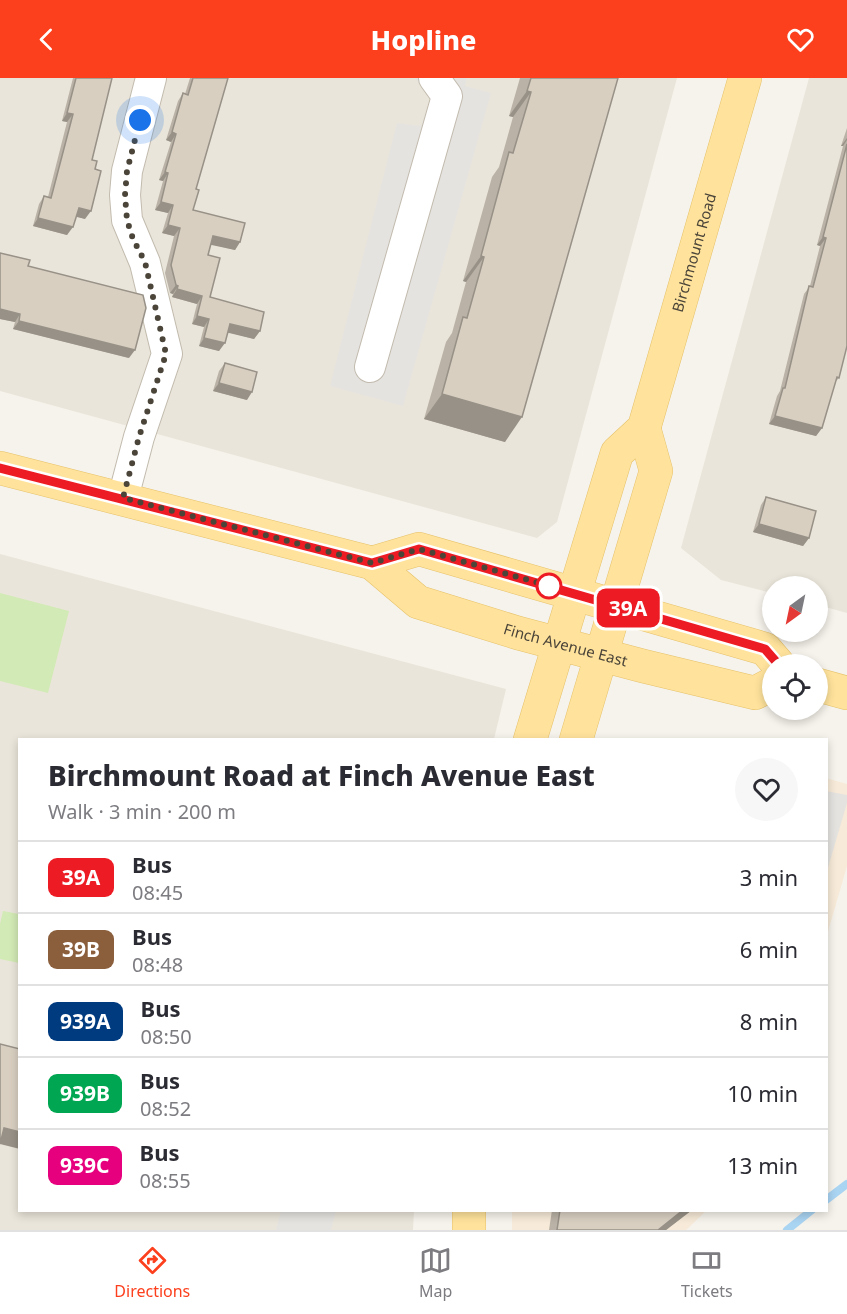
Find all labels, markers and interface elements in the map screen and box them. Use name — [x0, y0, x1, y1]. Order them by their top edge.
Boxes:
text: Hopline — [371, 21, 476, 58]
icon: back — [30, 23, 63, 56]
icon: heart — [784, 23, 817, 56]
your location — [125, 105, 155, 135]
street label: Birchmount Road — [667, 191, 720, 314]
unlabelled marker — [536, 573, 562, 599]
north arrow — [762, 576, 828, 642]
map controls — [762, 576, 828, 720]
line badge: 39A — [594, 588, 662, 628]
text: 39A — [609, 594, 647, 622]
street label: Finch Avenue East — [501, 618, 630, 671]
button: locate — [762, 654, 828, 720]
text: Birchmount Road at Finch Avenue East — [48, 756, 595, 794]
button: heart — [735, 758, 798, 821]
text: Walk · 3 min · 200 m — [48, 798, 236, 825]
text: Bus — [132, 849, 172, 879]
text: 3 min — [740, 862, 798, 892]
text: 39A — [62, 863, 100, 891]
text: 08:45 — [132, 879, 183, 906]
text: Bus — [132, 921, 172, 951]
text: 6 min — [740, 934, 798, 964]
text: 39B — [62, 935, 100, 963]
text: 08:48 — [132, 951, 183, 978]
text: Bus — [141, 993, 181, 1023]
text: 8 min — [740, 1006, 798, 1036]
text: 939A — [60, 1007, 111, 1035]
text: 08:50 — [141, 1023, 192, 1050]
text: Bus — [140, 1065, 180, 1095]
text: 10 min — [727, 1078, 798, 1108]
text: 939B — [60, 1079, 110, 1107]
text: 08:52 — [140, 1095, 191, 1122]
text: Bus — [140, 1137, 180, 1167]
text: 13 min — [727, 1150, 798, 1180]
text: 939C — [60, 1151, 110, 1179]
text: 08:55 — [140, 1167, 191, 1194]
tab: Directions — [114, 1244, 190, 1302]
tab: Map — [419, 1244, 452, 1302]
tab: Tickets — [681, 1244, 733, 1302]

